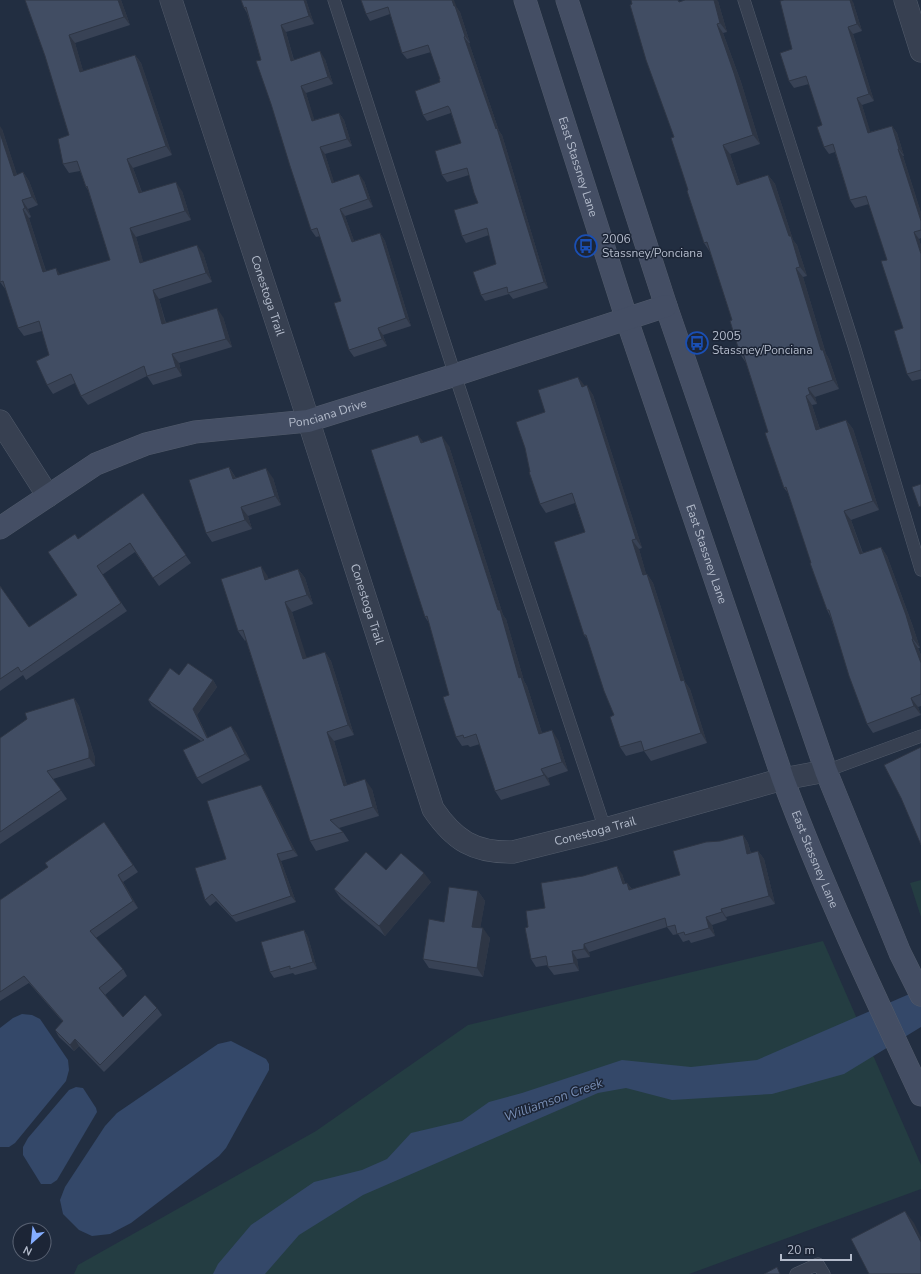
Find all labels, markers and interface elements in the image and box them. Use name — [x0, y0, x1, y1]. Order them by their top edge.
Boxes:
street label: East Stassney Lane — [555, 115, 602, 219]
place label: 2006 Stassney/Ponciana — [602, 231, 703, 261]
bus stop icon: 2006 Stassney/Ponciana — [573, 233, 599, 259]
street label: Conestoga Trail — [247, 253, 289, 338]
place label: 2005 Stassney/Ponciana — [712, 328, 813, 358]
bus stop icon: 2005 Stassney/Ponciana — [684, 330, 710, 356]
street label: Ponciana Drive — [288, 395, 369, 431]
street label: East Stassney Lane — [682, 502, 731, 606]
street label: Conestoga Trail — [347, 562, 388, 647]
street label: East Stassney Lane — [788, 808, 842, 911]
street label: Conestoga Trail — [553, 813, 638, 849]
water label: Williamson Creek — [501, 1074, 606, 1126]
north arrow — [12, 1222, 52, 1262]
scale bar — [781, 1236, 851, 1262]
text: N — [21, 1242, 35, 1259]
text: 20 m — [787, 1242, 815, 1258]

